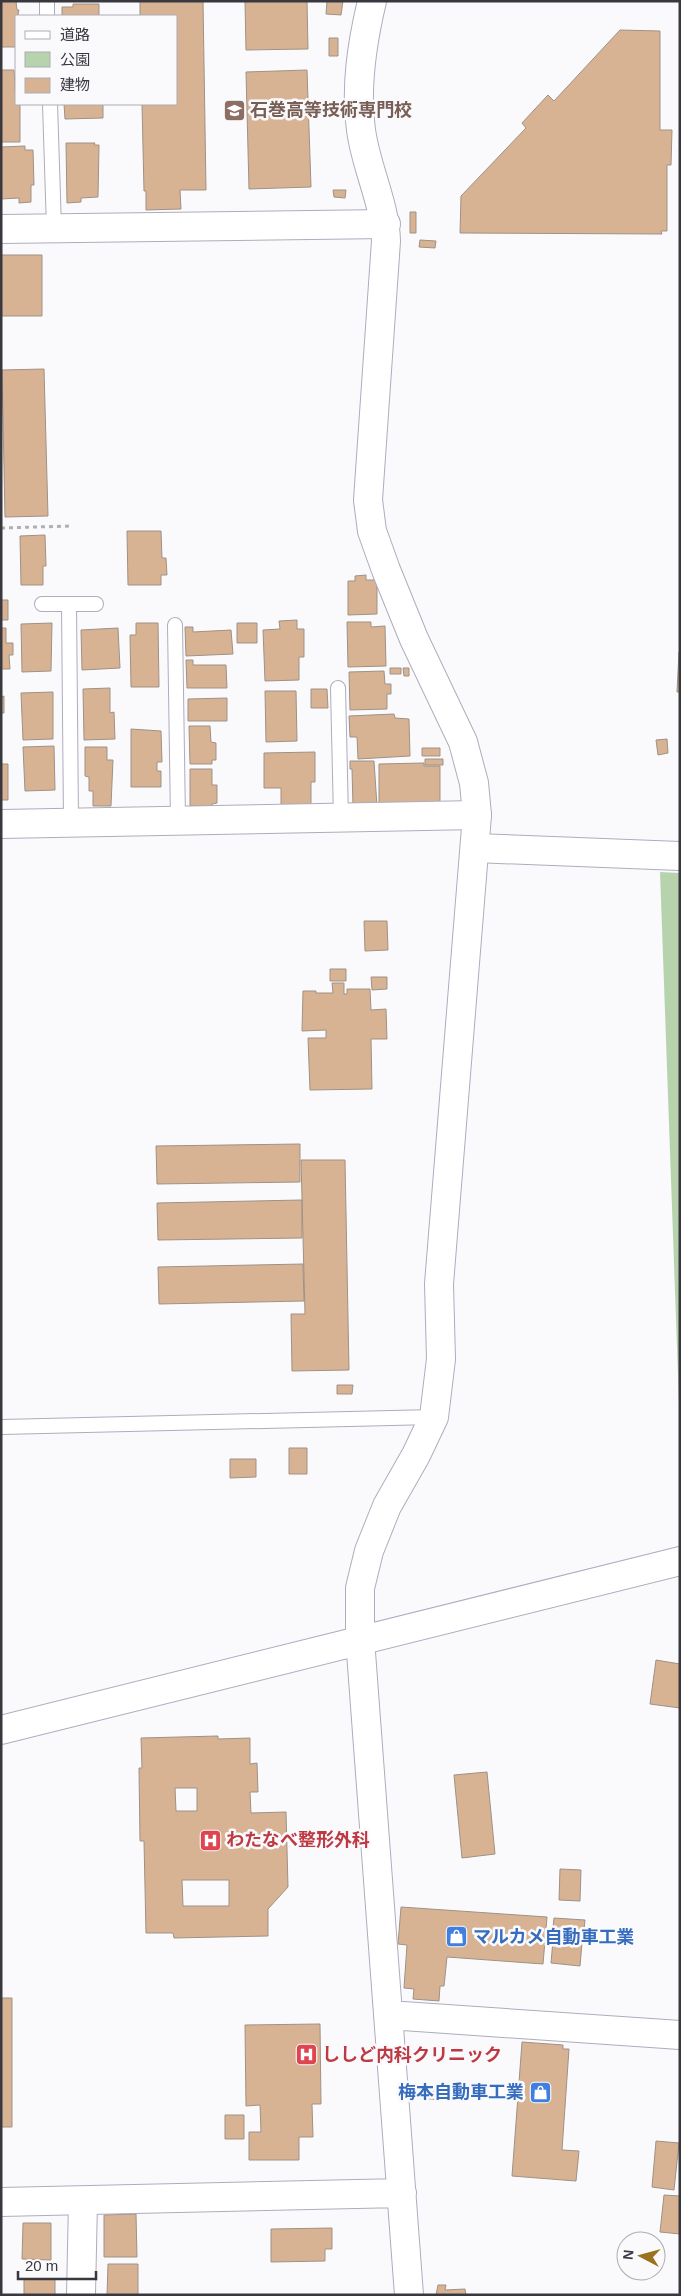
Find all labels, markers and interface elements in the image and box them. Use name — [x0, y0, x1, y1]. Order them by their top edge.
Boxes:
legend — [15, 15, 178, 105]
text: 道路 — [60, 26, 90, 43]
text: 公園 — [60, 51, 90, 68]
text: 建物 — [60, 76, 90, 93]
school or university icon: 石巻高等技術専門校 — [222, 98, 246, 122]
place label: 石巻高等技術専門校 — [250, 100, 412, 120]
hospital icon: わたなべ整形外科 — [198, 1828, 222, 1852]
place label: わたなべ整形外科 — [226, 1830, 370, 1850]
shop icon: マルカメ自動車工業 — [445, 1925, 469, 1949]
place label: マルカメ自動車工業 — [473, 1927, 634, 1947]
hospital icon: ししど内科クリニック — [294, 2043, 318, 2067]
place label: ししど内科クリニック — [322, 2045, 502, 2065]
shop icon: 梅本自動車工業 — [528, 2080, 552, 2104]
place label: 梅本自動車工業 — [398, 2082, 524, 2102]
north arrow — [616, 2231, 666, 2281]
scale bar — [18, 2248, 95, 2280]
text: N — [620, 2249, 637, 2261]
text: 20 m — [25, 2257, 58, 2274]

